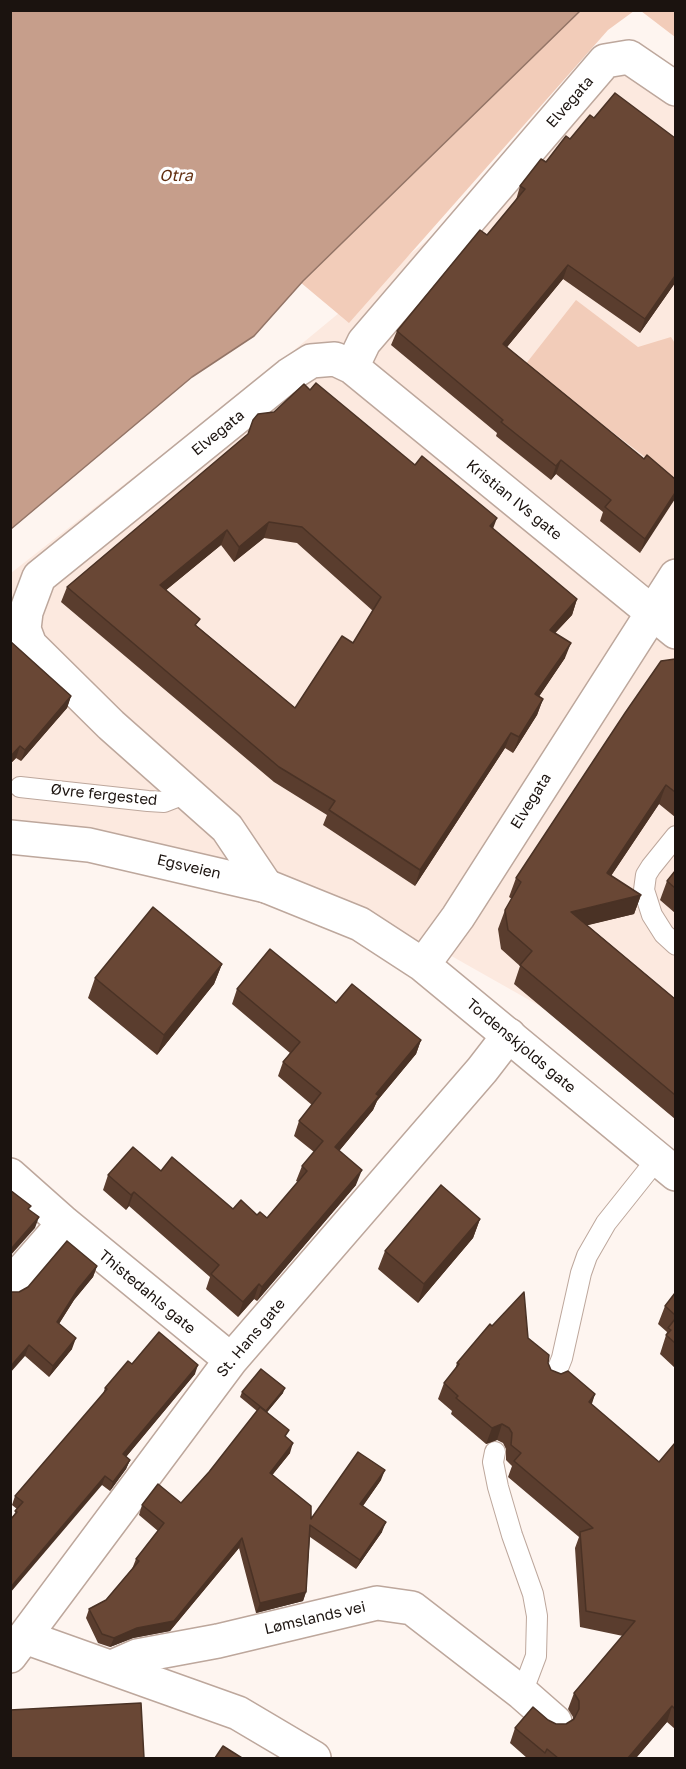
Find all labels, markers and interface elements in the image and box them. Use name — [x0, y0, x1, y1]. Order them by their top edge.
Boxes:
street label: Elvegata — [543, 73, 597, 131]
water label: Otra — [159, 166, 193, 186]
street label: Elvegata — [188, 406, 248, 460]
street label: Kristian IVs gate — [463, 456, 565, 544]
street label: Elvegata — [507, 770, 555, 832]
street label: Øvre fergested — [50, 780, 158, 810]
street label: Egsveien — [155, 851, 223, 883]
street label: Tordenskjolds gate — [463, 995, 579, 1097]
street label: Thistedahls gate — [95, 1246, 199, 1338]
street label: St. Hans gate — [213, 1295, 289, 1381]
street label: Lømslands vei — [263, 1598, 367, 1638]

